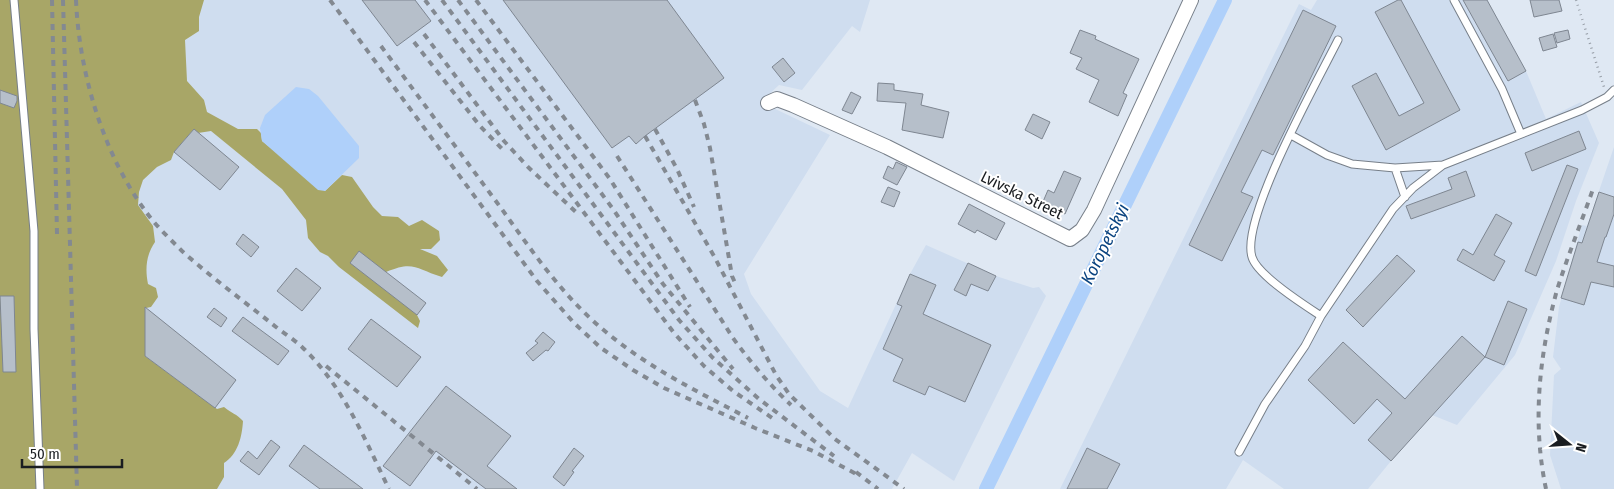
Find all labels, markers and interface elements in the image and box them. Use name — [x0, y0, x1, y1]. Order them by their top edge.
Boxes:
street label: Lvivska Street — [978, 167, 1067, 223]
water label: Koropetskyi — [1076, 200, 1134, 288]
north arrow — [1544, 419, 1594, 469]
scale bar — [22, 436, 122, 468]
text: N — [1572, 441, 1590, 454]
text: 50 m — [30, 445, 60, 463]

